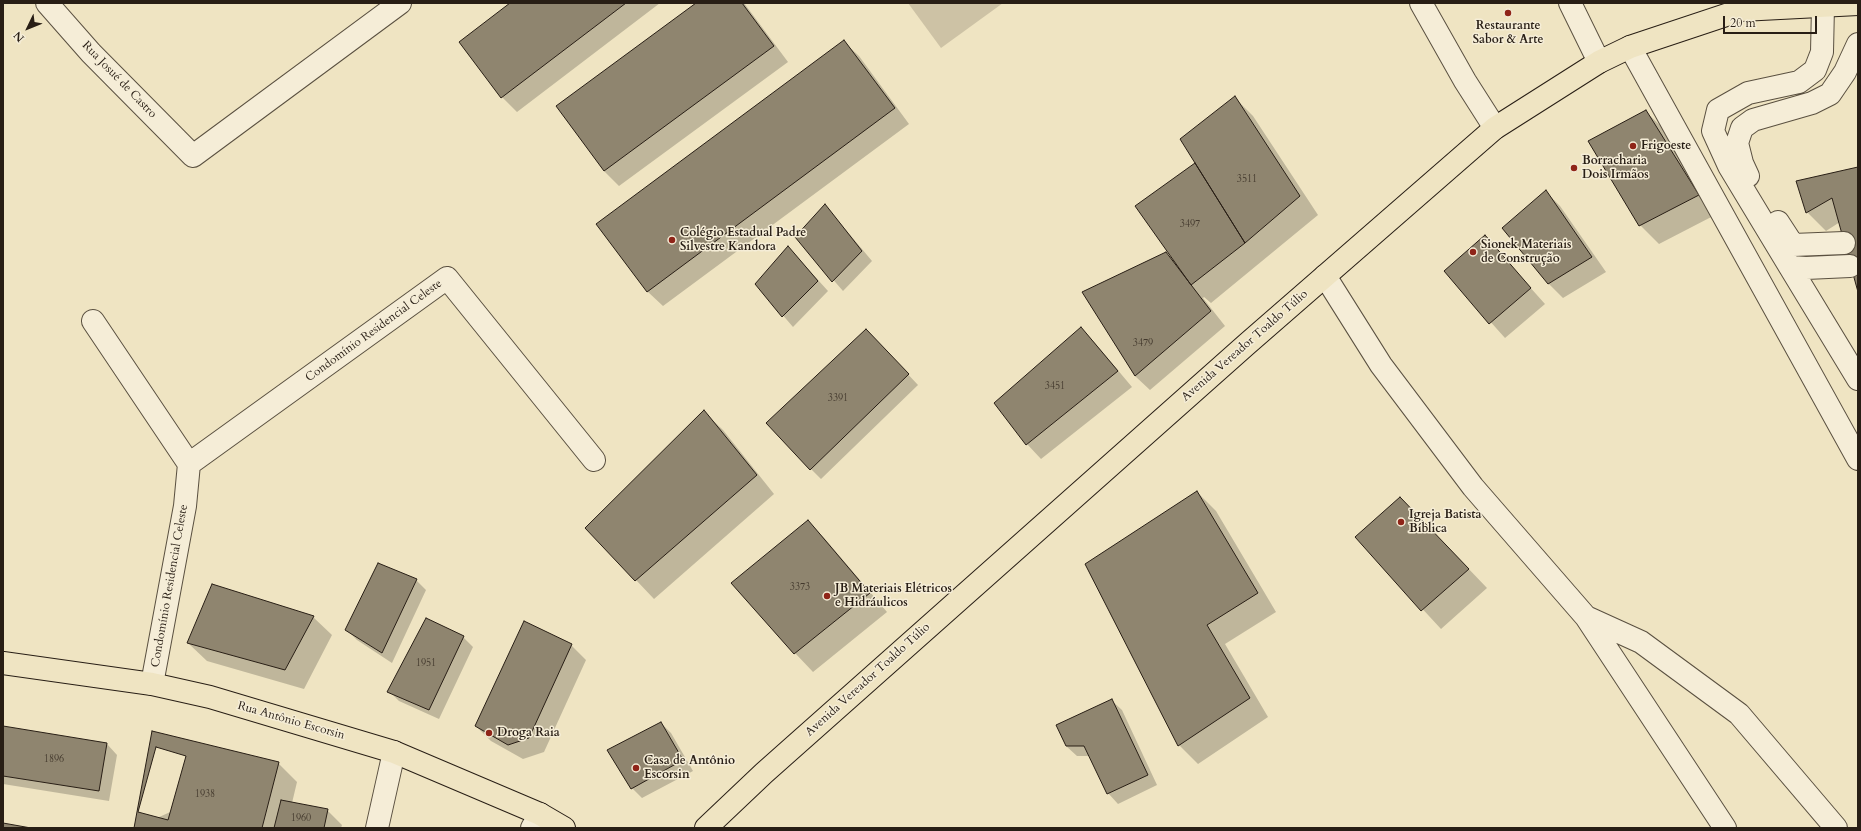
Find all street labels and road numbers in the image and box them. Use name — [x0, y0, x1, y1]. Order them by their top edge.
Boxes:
street label: Rua Josué de Castro — [79, 39, 159, 121]
street label: Condomínio Residencial Celeste — [303, 277, 445, 385]
street label: Avenida Vereador Toaldo Túlio — [1179, 287, 1311, 405]
street label: Condomínio Residencial Celeste — [149, 503, 191, 669]
street label: Avenida Vereador Toaldo Túlio — [803, 620, 933, 740]
street label: Rua Antônio Escorsin — [236, 699, 346, 743]

